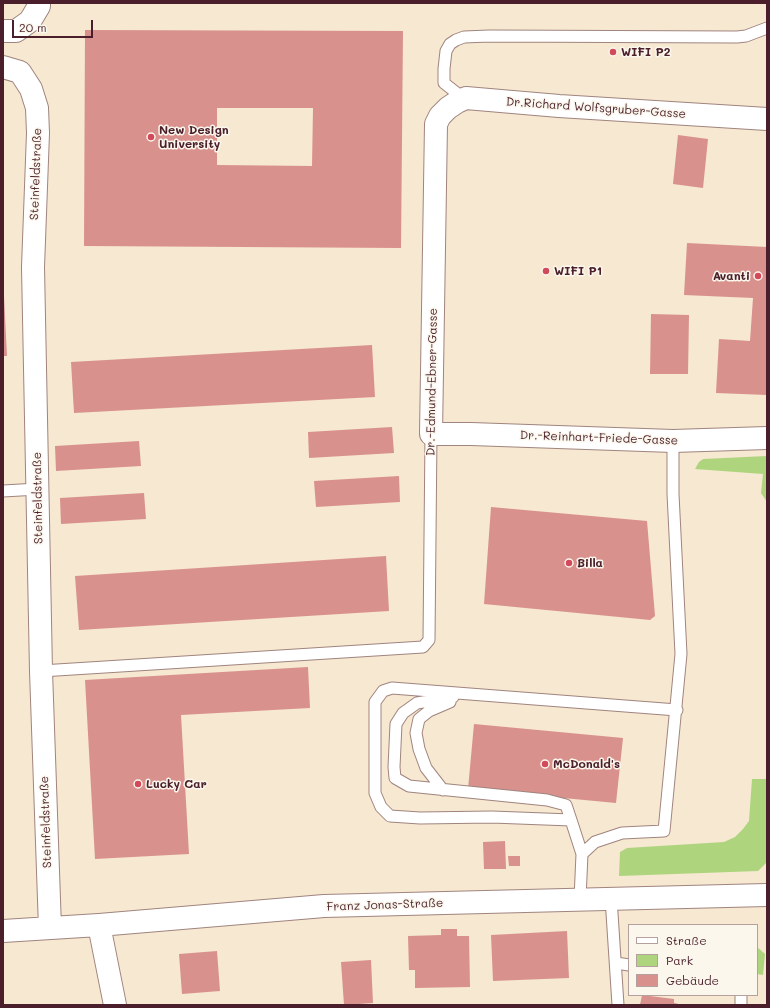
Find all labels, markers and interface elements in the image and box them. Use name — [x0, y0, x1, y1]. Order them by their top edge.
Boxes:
scale bar — [14, 12, 95, 38]
text: 20 m — [19, 19, 47, 35]
place label: WIFI P2 — [621, 45, 670, 59]
marker: WIFI P2 — [608, 47, 618, 57]
street label: Dr.Richard Wolfsgruber-Gasse — [506, 95, 686, 121]
place label: New Design University — [159, 123, 229, 151]
street label: Steinfeldstraße — [27, 128, 45, 220]
marker: New Design University — [146, 132, 156, 142]
place label: WIFI P1 — [554, 264, 602, 278]
marker: WIFI P1 — [541, 266, 551, 276]
place label: Avanti — [713, 269, 750, 283]
marker: Avanti — [753, 271, 763, 281]
street label: Dr.-Edmund-Ebner-Gasse — [424, 308, 440, 456]
street label: Dr.-Reinhart-Friede-Gasse — [520, 428, 678, 448]
street label: Steinfeldstraße — [30, 452, 46, 544]
place label: Billa — [577, 556, 603, 570]
marker: Billa — [564, 558, 574, 568]
place label: McDonald's — [553, 757, 620, 771]
marker: McDonald's — [540, 759, 550, 769]
street label: Steinfeldstraße — [37, 776, 55, 868]
place label: Lucky Car — [146, 777, 207, 791]
marker: Lucky Car — [133, 779, 143, 789]
street label: Franz Jonas-Straße — [326, 896, 444, 914]
legend — [628, 924, 758, 996]
text: Straße — [666, 932, 707, 948]
text: Park — [666, 952, 693, 968]
text: Gebäude — [666, 972, 719, 988]

